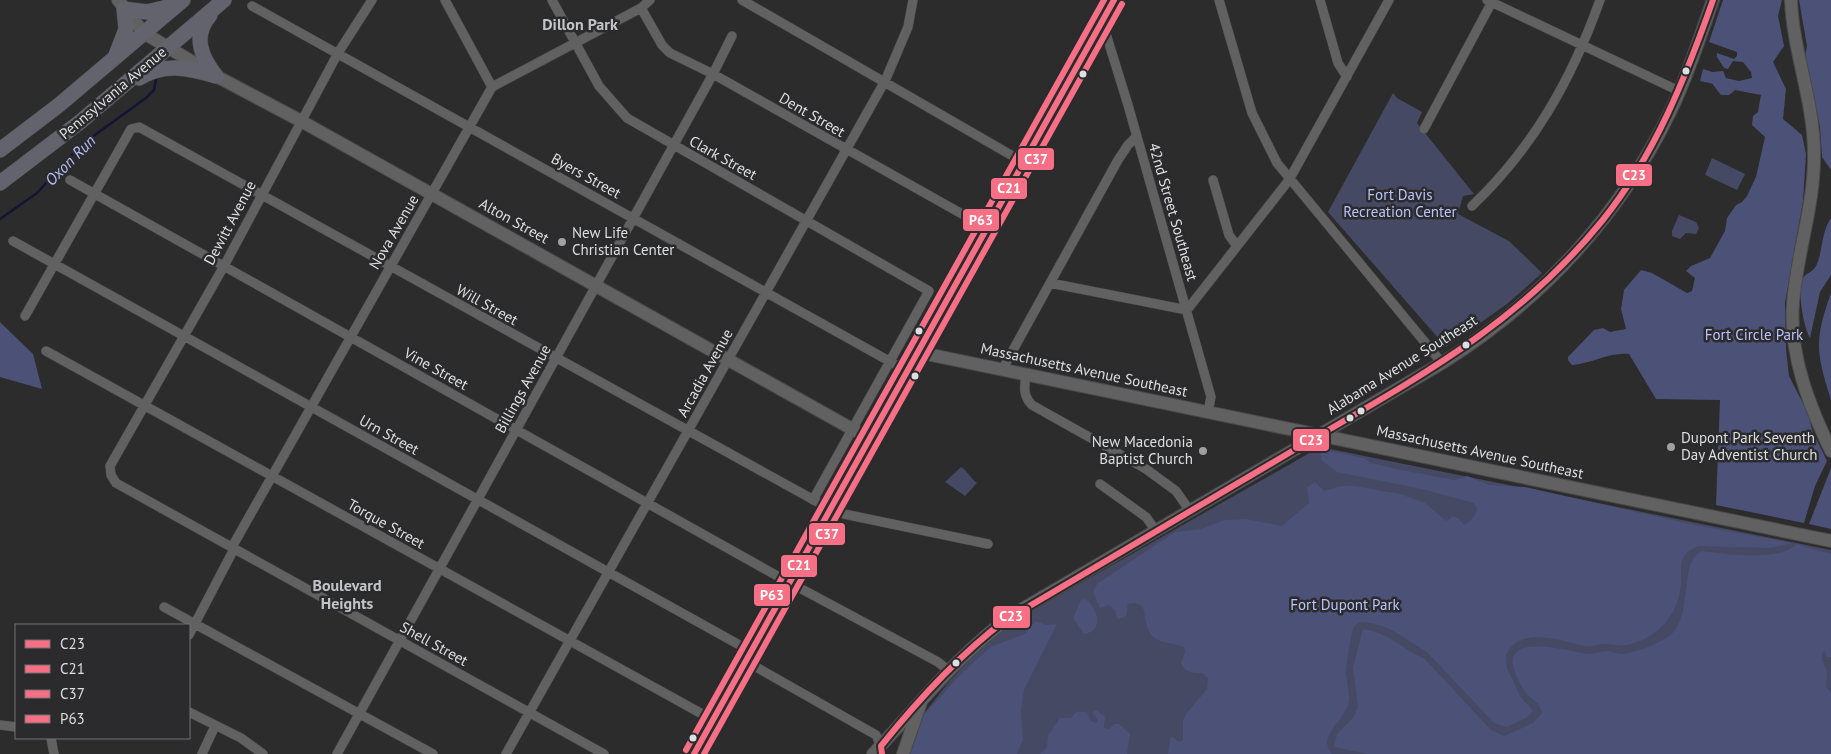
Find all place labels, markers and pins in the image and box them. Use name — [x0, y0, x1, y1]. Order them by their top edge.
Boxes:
unlabelled marker — [1681, 66, 1691, 76]
unlabelled marker — [1078, 69, 1088, 79]
place label: New Life Christian Center — [572, 223, 674, 259]
marker: New Life Christian Center — [556, 236, 568, 248]
unlabelled marker — [914, 326, 924, 336]
unlabelled marker — [1461, 340, 1471, 350]
unlabelled marker — [910, 371, 920, 381]
unlabelled marker — [1356, 406, 1366, 416]
unlabelled marker — [1345, 413, 1355, 423]
place label: Dupont Park Seventh Day Adventist Church — [1681, 428, 1817, 464]
place label: New Macedonia Baptist Church — [1092, 432, 1193, 468]
marker: Dupont Park Seventh Day Adventist Church — [1665, 441, 1677, 453]
marker: New Macedonia Baptist Church — [1197, 445, 1209, 457]
unlabelled marker — [951, 658, 961, 668]
unlabelled marker — [688, 733, 698, 743]

